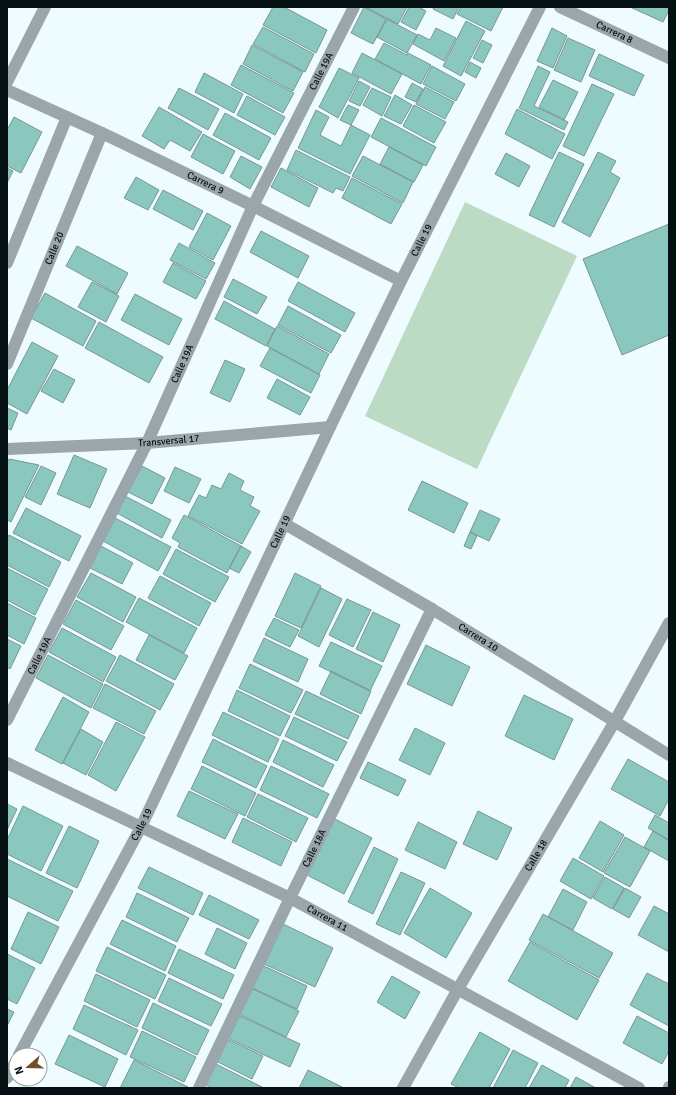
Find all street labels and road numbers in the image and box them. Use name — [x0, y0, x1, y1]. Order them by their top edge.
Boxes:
street label: Carrera 8 — [594, 19, 635, 46]
street label: Calle 19A — [307, 50, 336, 92]
street label: Carrera 9 — [185, 169, 226, 197]
street label: Calle 19 — [408, 222, 435, 259]
street label: Calle 20 — [42, 230, 67, 267]
street label: Calle 19A — [169, 343, 196, 385]
street label: Transversal 17 — [138, 432, 200, 449]
street label: Calle 19 — [268, 514, 293, 550]
street label: Carrera 10 — [456, 621, 500, 654]
street label: Calle 19A — [25, 635, 54, 677]
street label: Calle 19 — [129, 807, 155, 843]
street label: Calle 18A — [300, 827, 329, 869]
street label: Calle 18 — [522, 837, 550, 874]
street label: Carrera 11 — [305, 902, 350, 934]

